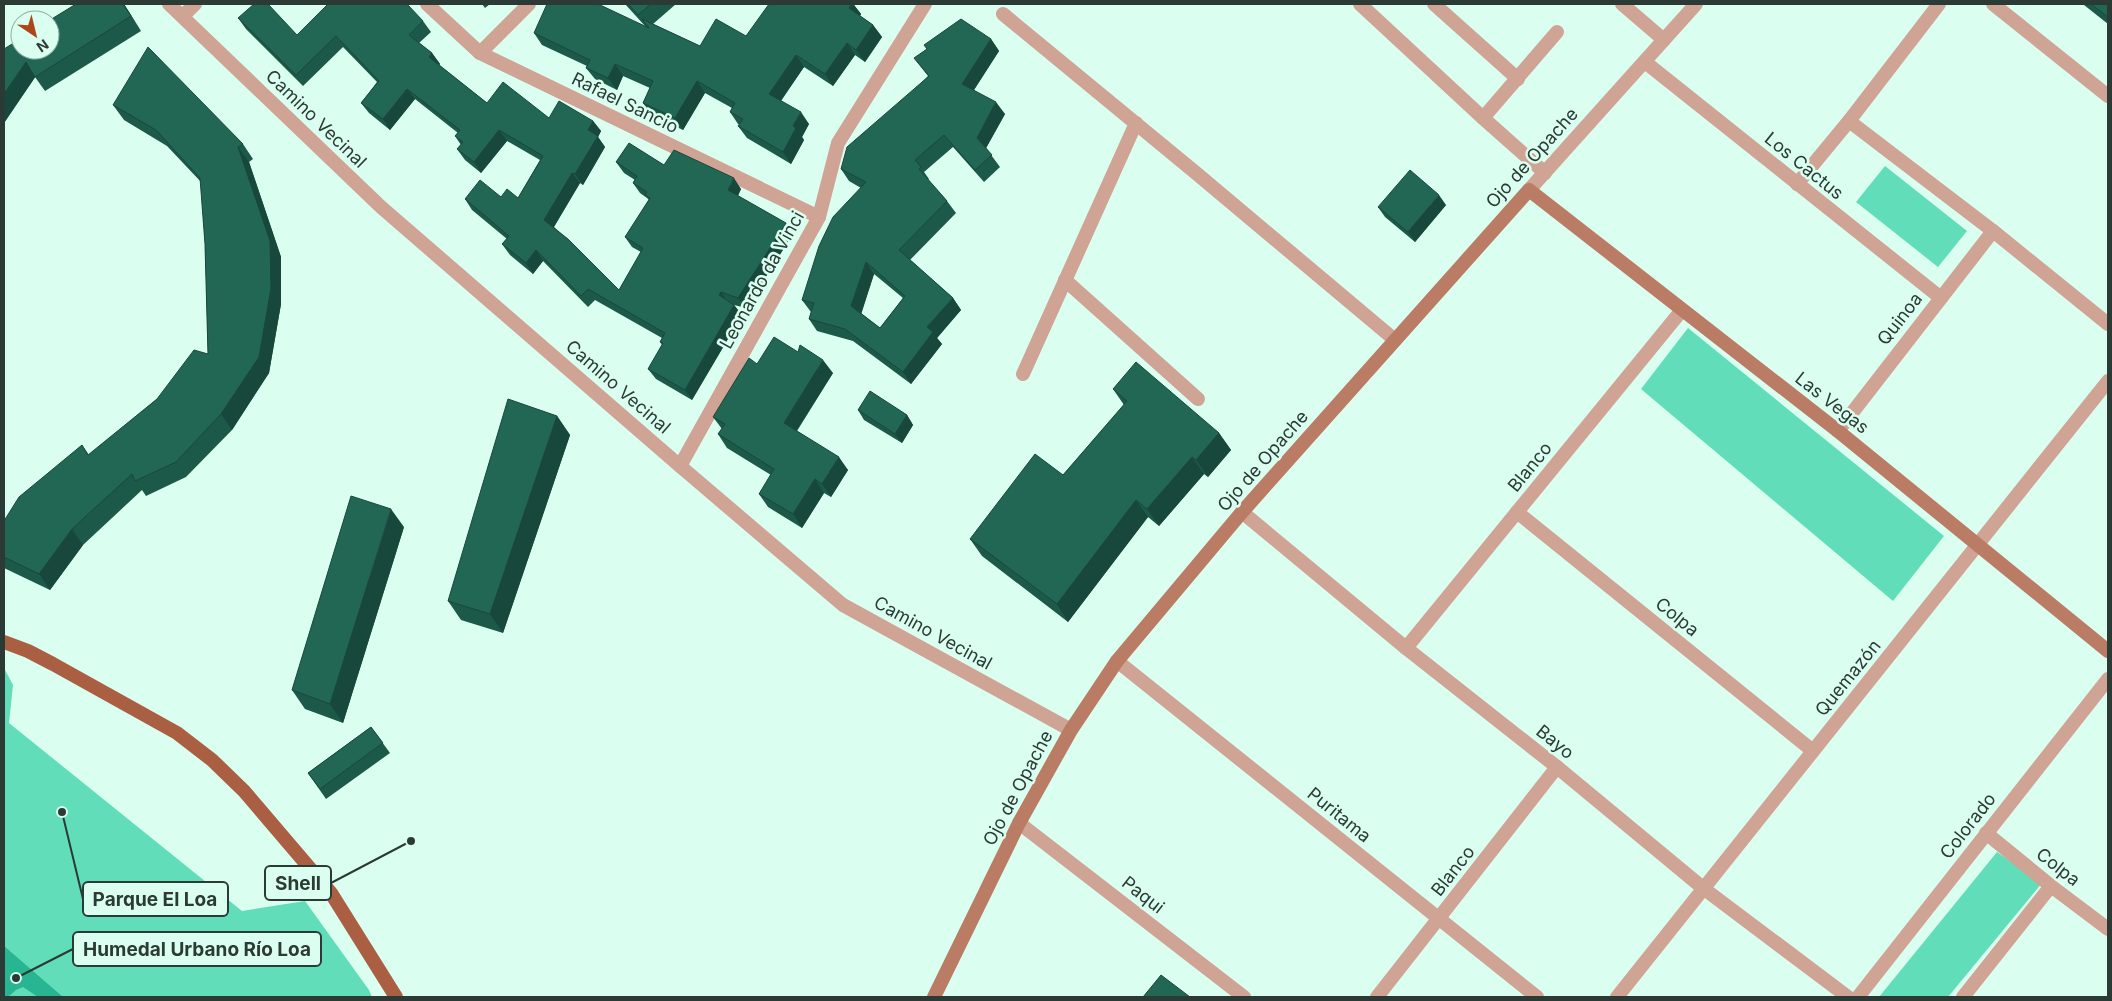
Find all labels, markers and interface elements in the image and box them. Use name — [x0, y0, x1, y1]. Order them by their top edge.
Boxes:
north arrow — [10, 10, 60, 60]
text: N — [33, 36, 52, 56]
street label: Camino Vecinal — [262, 65, 371, 172]
street label: Rafael Sancio — [569, 68, 682, 137]
street label: Ojo de Opache — [1481, 103, 1582, 212]
street label: Los Cactus — [1761, 128, 1848, 204]
street label: Leonardo da Vinci — [715, 207, 808, 352]
street label: Quinoa — [1873, 288, 1926, 349]
street label: Camino Vecinal — [562, 336, 675, 438]
street label: Las Vegas — [1791, 367, 1873, 438]
street label: Ojo de Opache — [1213, 406, 1312, 516]
street label: Blanco — [1503, 438, 1556, 496]
street label: Camino Vecinal — [871, 591, 996, 674]
street label: Colpa — [1651, 593, 1703, 640]
street label: Quemazón — [1811, 635, 1885, 720]
street label: Bayo — [1532, 720, 1578, 763]
street label: Ojo de Opache — [978, 727, 1057, 849]
street label: Puritama — [1303, 783, 1375, 847]
street label: Colorado — [1935, 789, 2000, 863]
street label: Blanco — [1426, 841, 1479, 900]
street label: Colpa — [2032, 843, 2084, 890]
callout: Shell — [265, 866, 331, 900]
text: Shell — [275, 872, 321, 895]
street label: Paqui — [1118, 872, 1169, 918]
callout: Parque El Loa — [83, 882, 228, 916]
text: Parque El Loa — [93, 888, 217, 911]
callout: Humedal Urbano Río Loa — [73, 932, 321, 966]
text: Humedal Urbano Río Loa — [83, 938, 311, 961]

